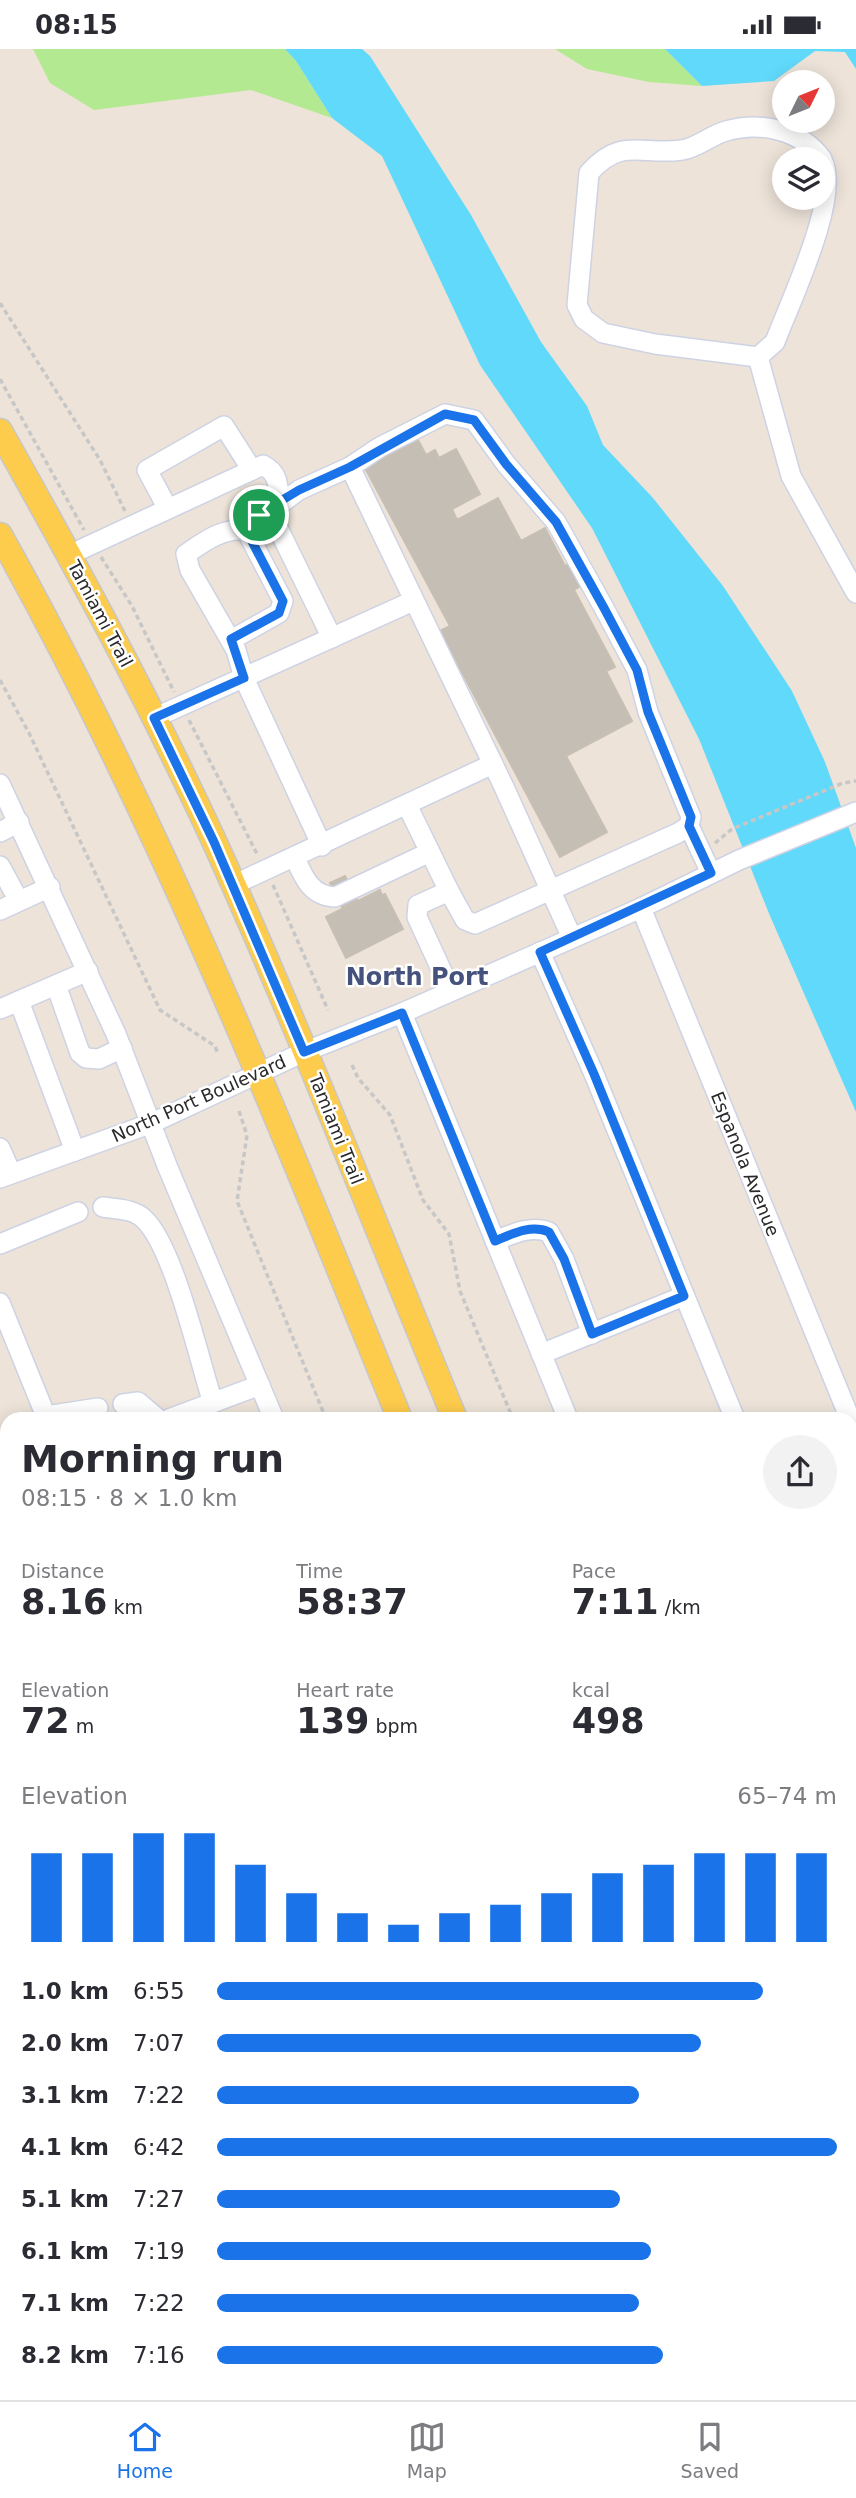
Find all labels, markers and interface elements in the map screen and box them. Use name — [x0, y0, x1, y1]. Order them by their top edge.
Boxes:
text: 08:15 — [35, 10, 118, 40]
north arrow — [772, 70, 835, 133]
map controls — [772, 70, 835, 210]
button: layers — [772, 147, 835, 210]
pin — [229, 485, 289, 545]
icon: arrive — [240, 496, 278, 534]
street label: Tamiami Trail — [63, 556, 137, 671]
district label: North Port — [346, 963, 488, 991]
street label: North Port Boulevard — [108, 1051, 289, 1146]
street label: Tamiami Trail — [304, 1069, 368, 1187]
street label: Espanola Avenue — [707, 1088, 784, 1239]
button: share — [763, 1435, 837, 1509]
text: Morning run — [21, 1437, 284, 1481]
text: 08:15 · 8 × 1.0 km — [21, 1485, 237, 1511]
text: Distance — [21, 1560, 104, 1582]
text: Time — [296, 1560, 343, 1582]
text: Pace — [572, 1560, 616, 1582]
text: 8.16 — [21, 1582, 107, 1622]
text: 58:37 — [296, 1582, 408, 1622]
text: 7:11 — [572, 1582, 659, 1622]
text: km — [107, 1596, 143, 1618]
text: /km — [659, 1596, 701, 1618]
text: Elevation — [21, 1679, 109, 1701]
text: Heart rate — [296, 1679, 394, 1701]
text: kcal — [572, 1679, 610, 1701]
text: 72 — [21, 1701, 70, 1741]
text: 139 — [296, 1701, 369, 1741]
text: 498 — [572, 1701, 645, 1741]
text: m — [70, 1715, 94, 1737]
text: bpm — [369, 1715, 418, 1737]
text: Elevation — [21, 1783, 128, 1809]
text: 65–74 m — [737, 1783, 837, 1809]
text: 1.0 km — [21, 1978, 109, 2004]
text: 6:55 — [133, 1978, 185, 2004]
text: 2.0 km — [21, 2030, 109, 2056]
text: 7:07 — [133, 2030, 185, 2056]
text: 3.1 km — [21, 2082, 109, 2108]
text: 7:22 — [133, 2082, 185, 2108]
text: 4.1 km — [21, 2134, 109, 2160]
text: 6:42 — [133, 2134, 185, 2160]
text: 5.1 km — [21, 2186, 109, 2212]
text: 7:27 — [133, 2186, 185, 2212]
text: 6.1 km — [21, 2238, 109, 2264]
text: 7:19 — [133, 2238, 185, 2264]
text: 7.1 km — [21, 2290, 109, 2316]
text: 7:22 — [133, 2290, 185, 2316]
text: 8.2 km — [21, 2342, 109, 2368]
text: 7:16 — [133, 2342, 185, 2368]
tab: Home — [117, 2418, 173, 2482]
tab: Map — [407, 2418, 447, 2482]
tab: Saved — [680, 2418, 739, 2482]

